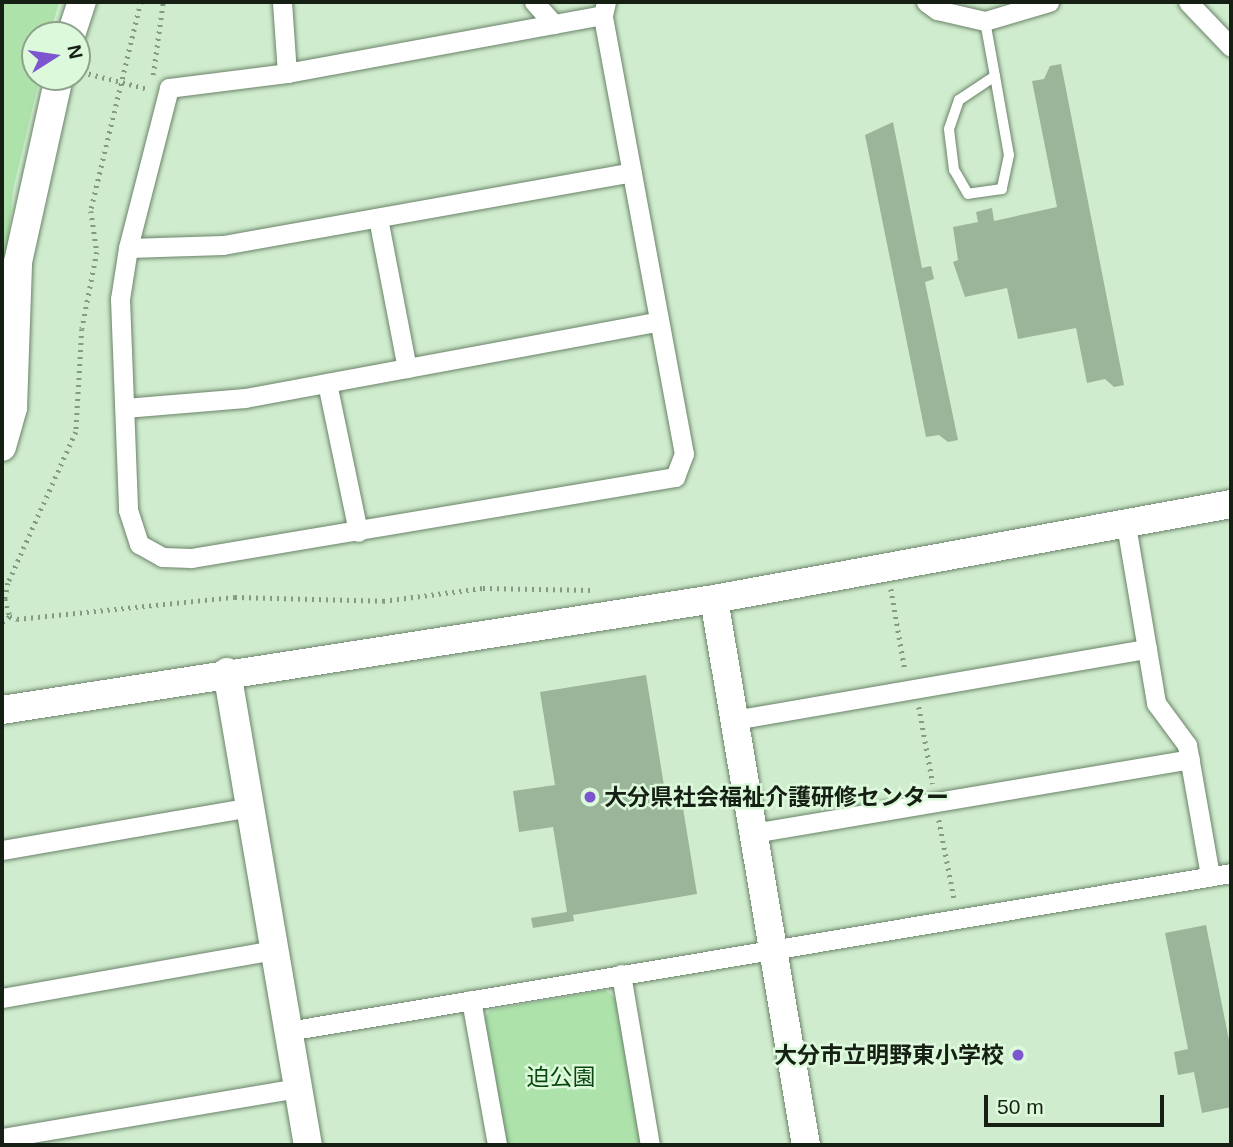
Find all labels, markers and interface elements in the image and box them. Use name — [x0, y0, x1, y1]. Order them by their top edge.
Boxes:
north arrow — [21, 21, 91, 91]
text: N — [63, 43, 87, 61]
place label: 大分県社会福祉介護研修センター — [604, 783, 949, 811]
marker: 大分県社会福祉介護研修センター — [582, 789, 598, 805]
place label: 大分市立明野東小学校 — [774, 1041, 1004, 1069]
marker: 大分市立明野東小学校 — [1010, 1047, 1026, 1063]
park label: 迫公園 — [527, 1063, 595, 1091]
scale bar — [988, 1080, 1168, 1124]
text: 50 m — [997, 1095, 1044, 1118]

